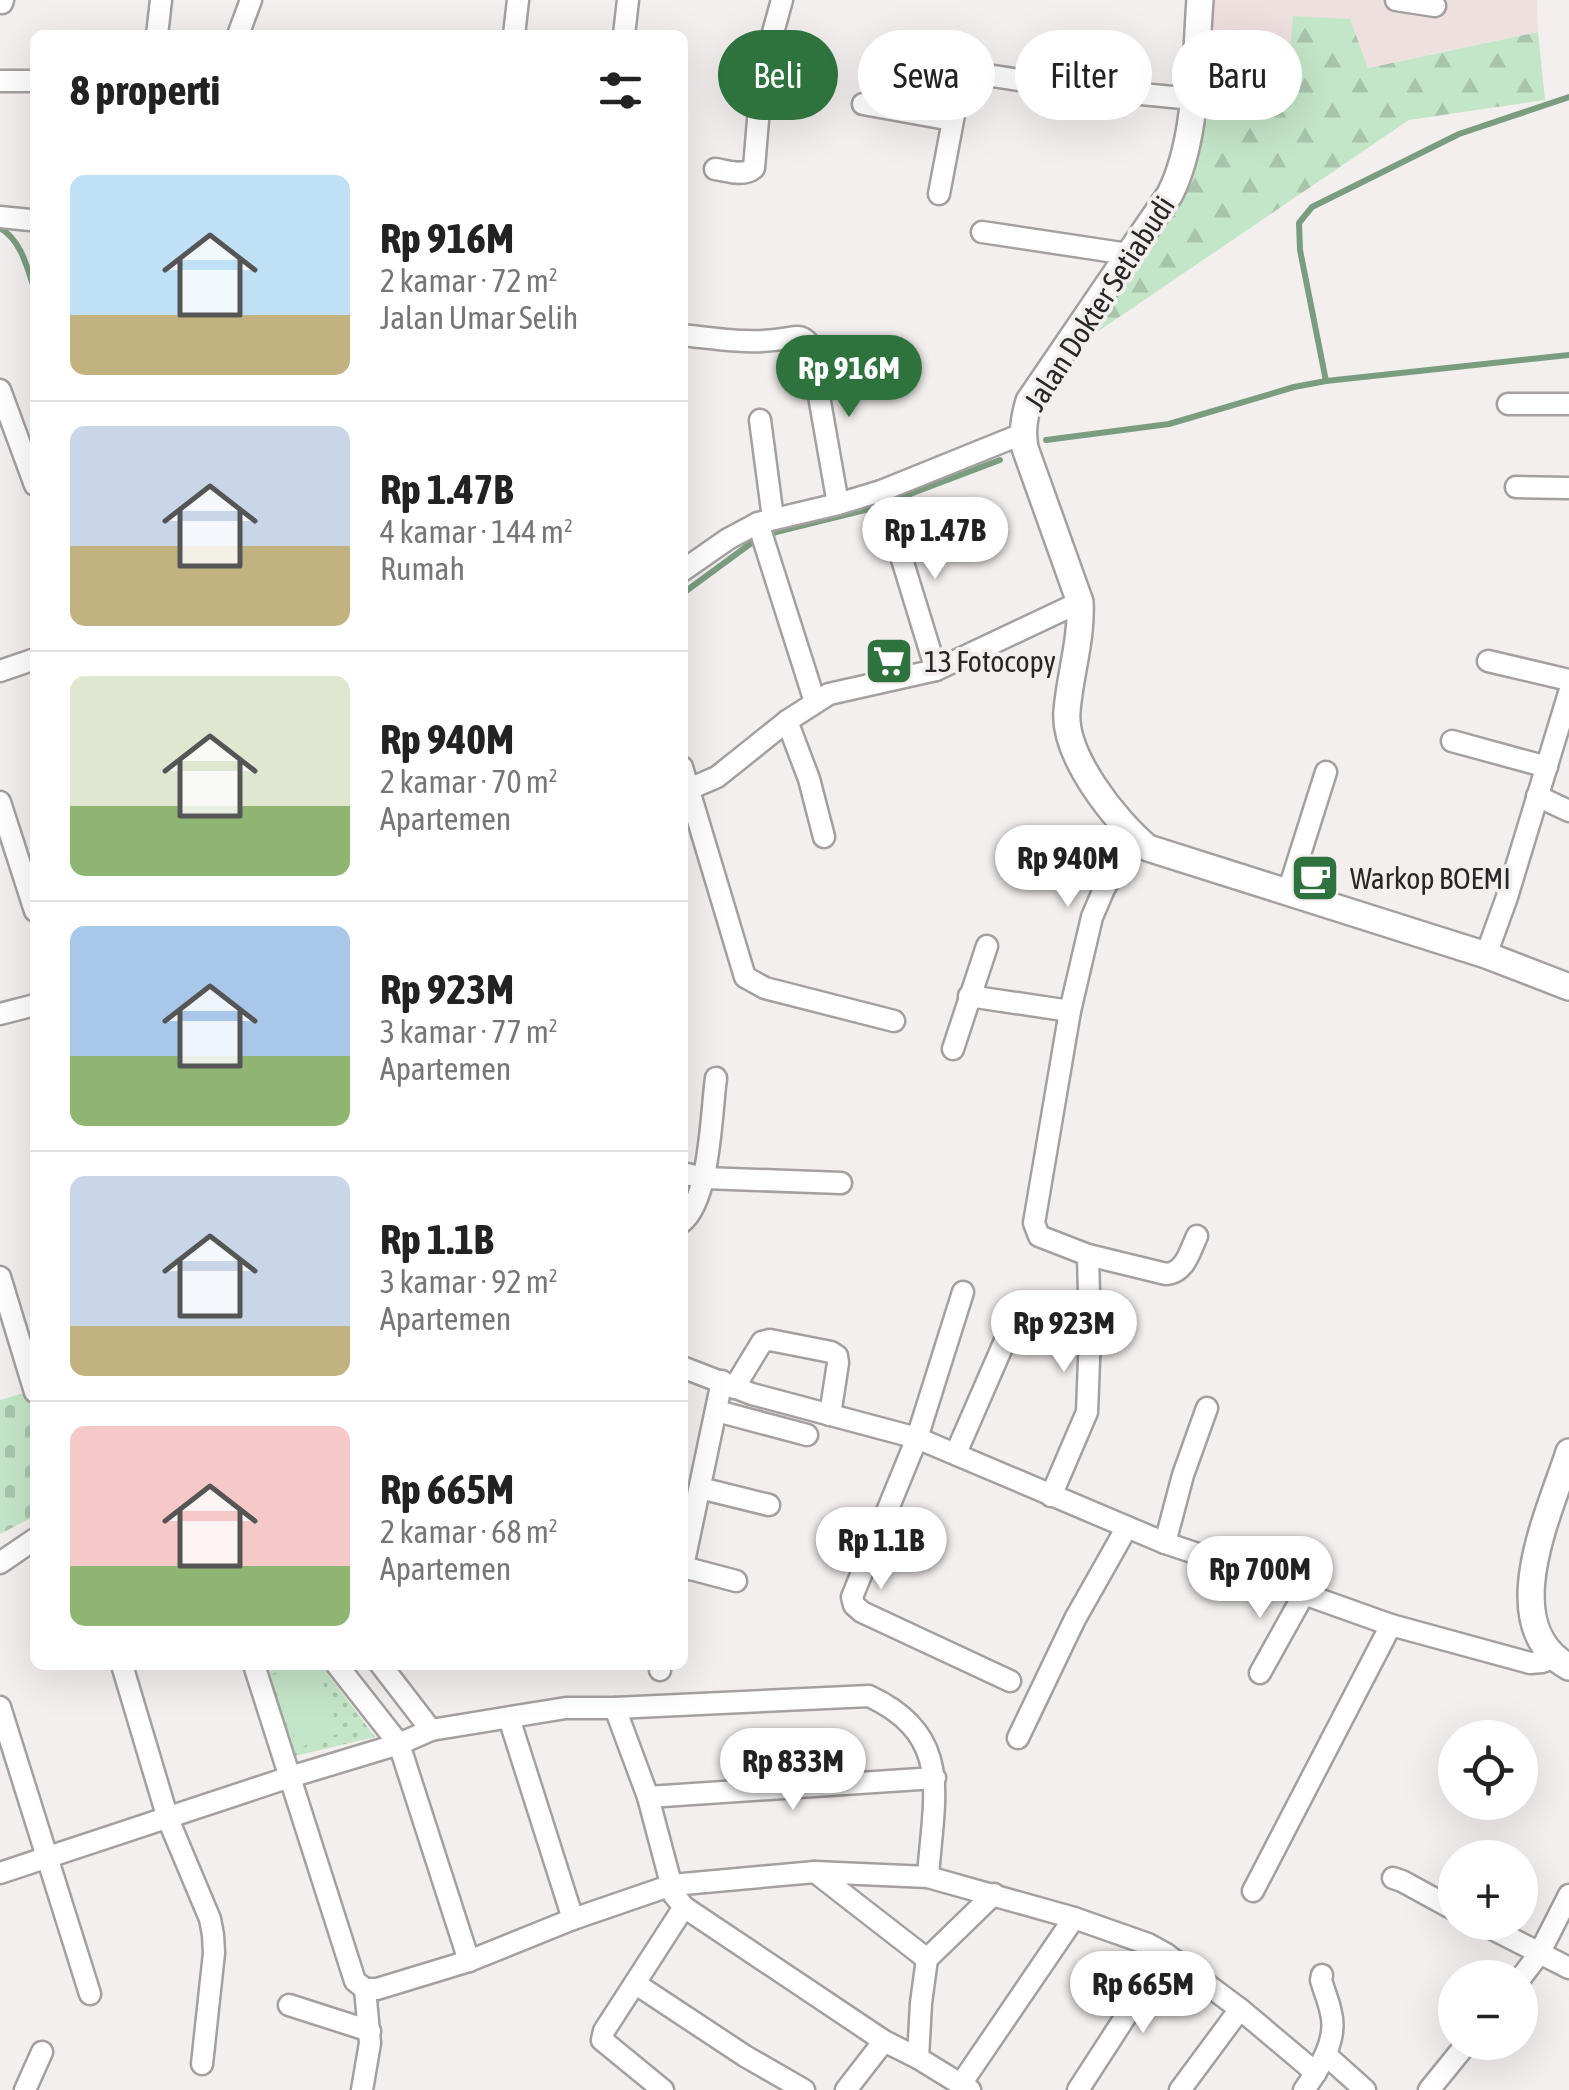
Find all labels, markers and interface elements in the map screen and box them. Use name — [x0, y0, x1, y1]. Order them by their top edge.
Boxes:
chip: Beli — [718, 30, 838, 120]
chip: Sewa — [858, 30, 995, 120]
chip: Filter — [1015, 30, 1152, 120]
chip: Baru — [1172, 30, 1302, 120]
icon: filters — [593, 63, 648, 118]
text: 8 properti — [70, 66, 220, 114]
street label: Jalan Dokter Setiabudi — [1017, 189, 1181, 417]
text: Rp 916M — [380, 214, 514, 262]
icon: home — [150, 215, 270, 335]
text: 2 kamar · 72 m² — [380, 262, 558, 299]
text: Jalan Umar Selih — [380, 299, 578, 336]
pin: Rp 916M — [757, 335, 941, 420]
text: Rp 916M — [798, 349, 900, 386]
text: Rp 1.47B — [380, 465, 513, 513]
icon: home — [150, 466, 270, 586]
pin: Rp 1.47B — [832, 497, 1038, 582]
text: Rp 1.47B — [884, 511, 986, 548]
text: 4 kamar · 144 m² — [380, 513, 573, 550]
text: Rumah — [380, 550, 465, 587]
supermarket icon: 13 Fotocopy — [863, 635, 915, 687]
place label: 13 Fotocopy — [924, 644, 1056, 678]
text: Rp 940M — [380, 715, 514, 763]
icon: home — [150, 716, 270, 836]
text: 2 kamar · 70 m² — [380, 763, 558, 800]
text: Apartemen — [380, 800, 511, 837]
pin: Rp 940M — [976, 825, 1160, 910]
text: Rp 940M — [1017, 839, 1119, 876]
cafe icon: Warkop BOEMI — [1289, 852, 1341, 904]
place label: Warkop BOEMI — [1350, 861, 1511, 895]
text: Rp 923M — [380, 965, 514, 1013]
icon: home — [150, 966, 270, 1086]
text: 3 kamar · 77 m² — [380, 1013, 558, 1050]
text: Apartemen — [380, 1050, 511, 1087]
text: Rp 1.1B — [380, 1215, 494, 1263]
icon: home — [150, 1216, 270, 1336]
text: 3 kamar · 92 m² — [380, 1263, 558, 1300]
pin: Rp 923M — [972, 1290, 1156, 1375]
text: Apartemen — [380, 1300, 511, 1337]
text: Rp 923M — [1013, 1304, 1115, 1341]
text: Rp 665M — [380, 1465, 514, 1513]
icon: home — [150, 1466, 270, 1586]
pin: Rp 1.1B — [789, 1507, 973, 1592]
text: 2 kamar · 68 m² — [380, 1513, 558, 1550]
text: Rp 1.1B — [838, 1521, 924, 1558]
pin: Rp 700M — [1168, 1536, 1352, 1621]
text: Apartemen — [380, 1550, 511, 1587]
text: Rp 700M — [1209, 1550, 1311, 1587]
map controls — [1438, 1720, 1538, 2060]
button: locate — [1438, 1720, 1538, 1820]
pin: Rp 833M — [701, 1728, 885, 1813]
text: Rp 833M — [742, 1742, 844, 1779]
button: + — [1438, 1840, 1538, 1940]
pin: Rp 665M — [1051, 1951, 1235, 2036]
button: − — [1438, 1960, 1538, 2060]
text: Rp 665M — [1092, 1965, 1194, 2002]

